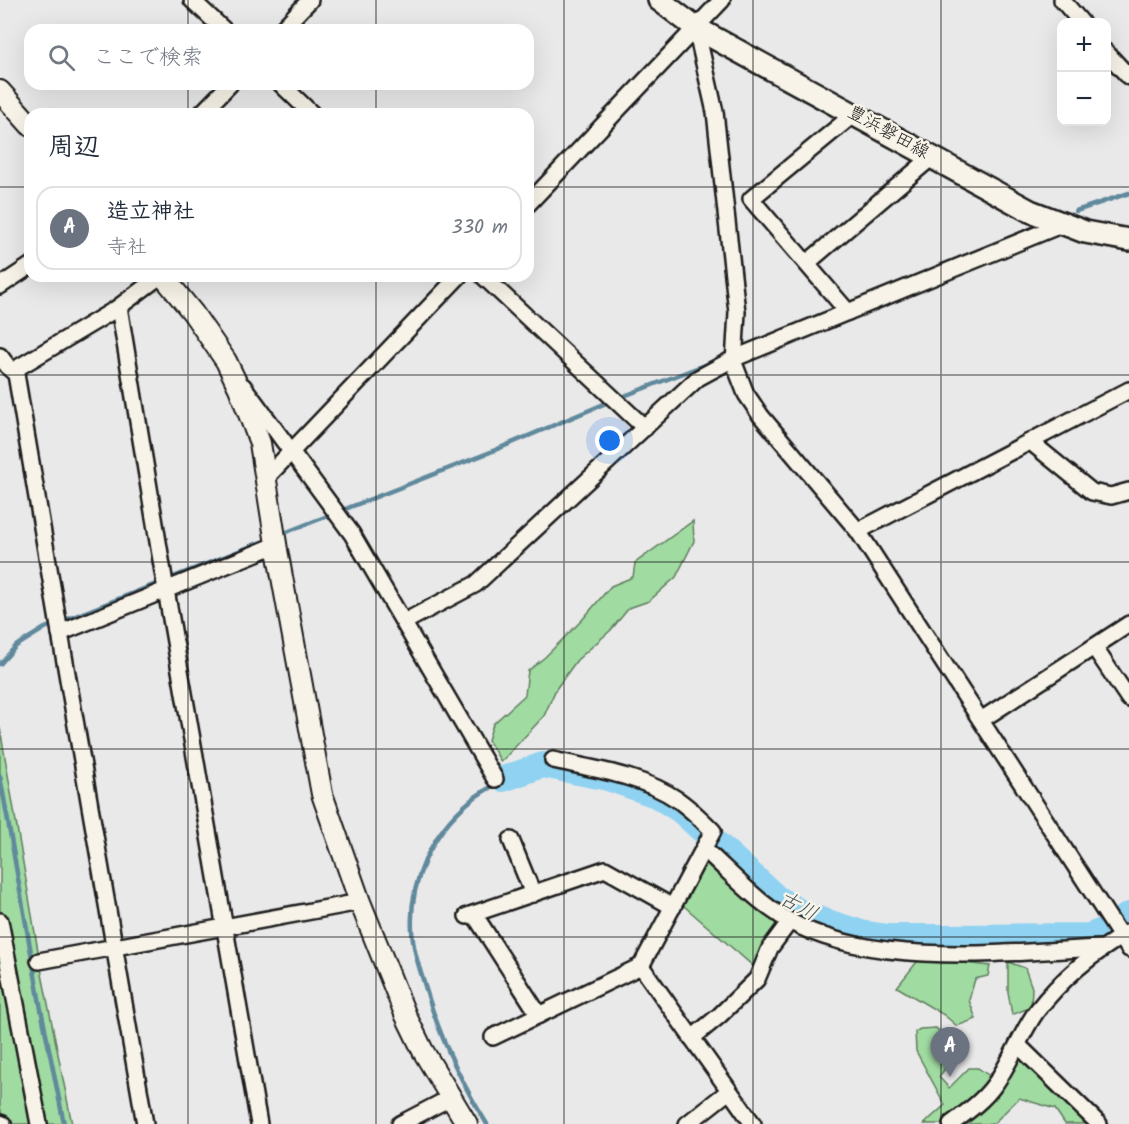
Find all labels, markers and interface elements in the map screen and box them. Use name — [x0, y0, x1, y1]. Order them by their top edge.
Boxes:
map controls — [1057, 18, 1111, 126]
button: + — [1057, 18, 1111, 72]
search box — [24, 24, 534, 90]
icon: search — [45, 41, 78, 74]
text: ここで検索 — [93, 41, 203, 76]
button: − — [1057, 72, 1111, 126]
street label: 豊浜磐田線 — [842, 99, 934, 167]
text: 周辺 — [48, 127, 100, 169]
text: 造立神社 — [107, 195, 195, 230]
text: A — [63, 212, 76, 244]
text: 330 m — [451, 212, 508, 244]
text: 寺社 — [107, 232, 147, 264]
your location — [595, 426, 624, 455]
water label: 古川 — [773, 883, 823, 931]
pin: A — [930, 1028, 970, 1077]

